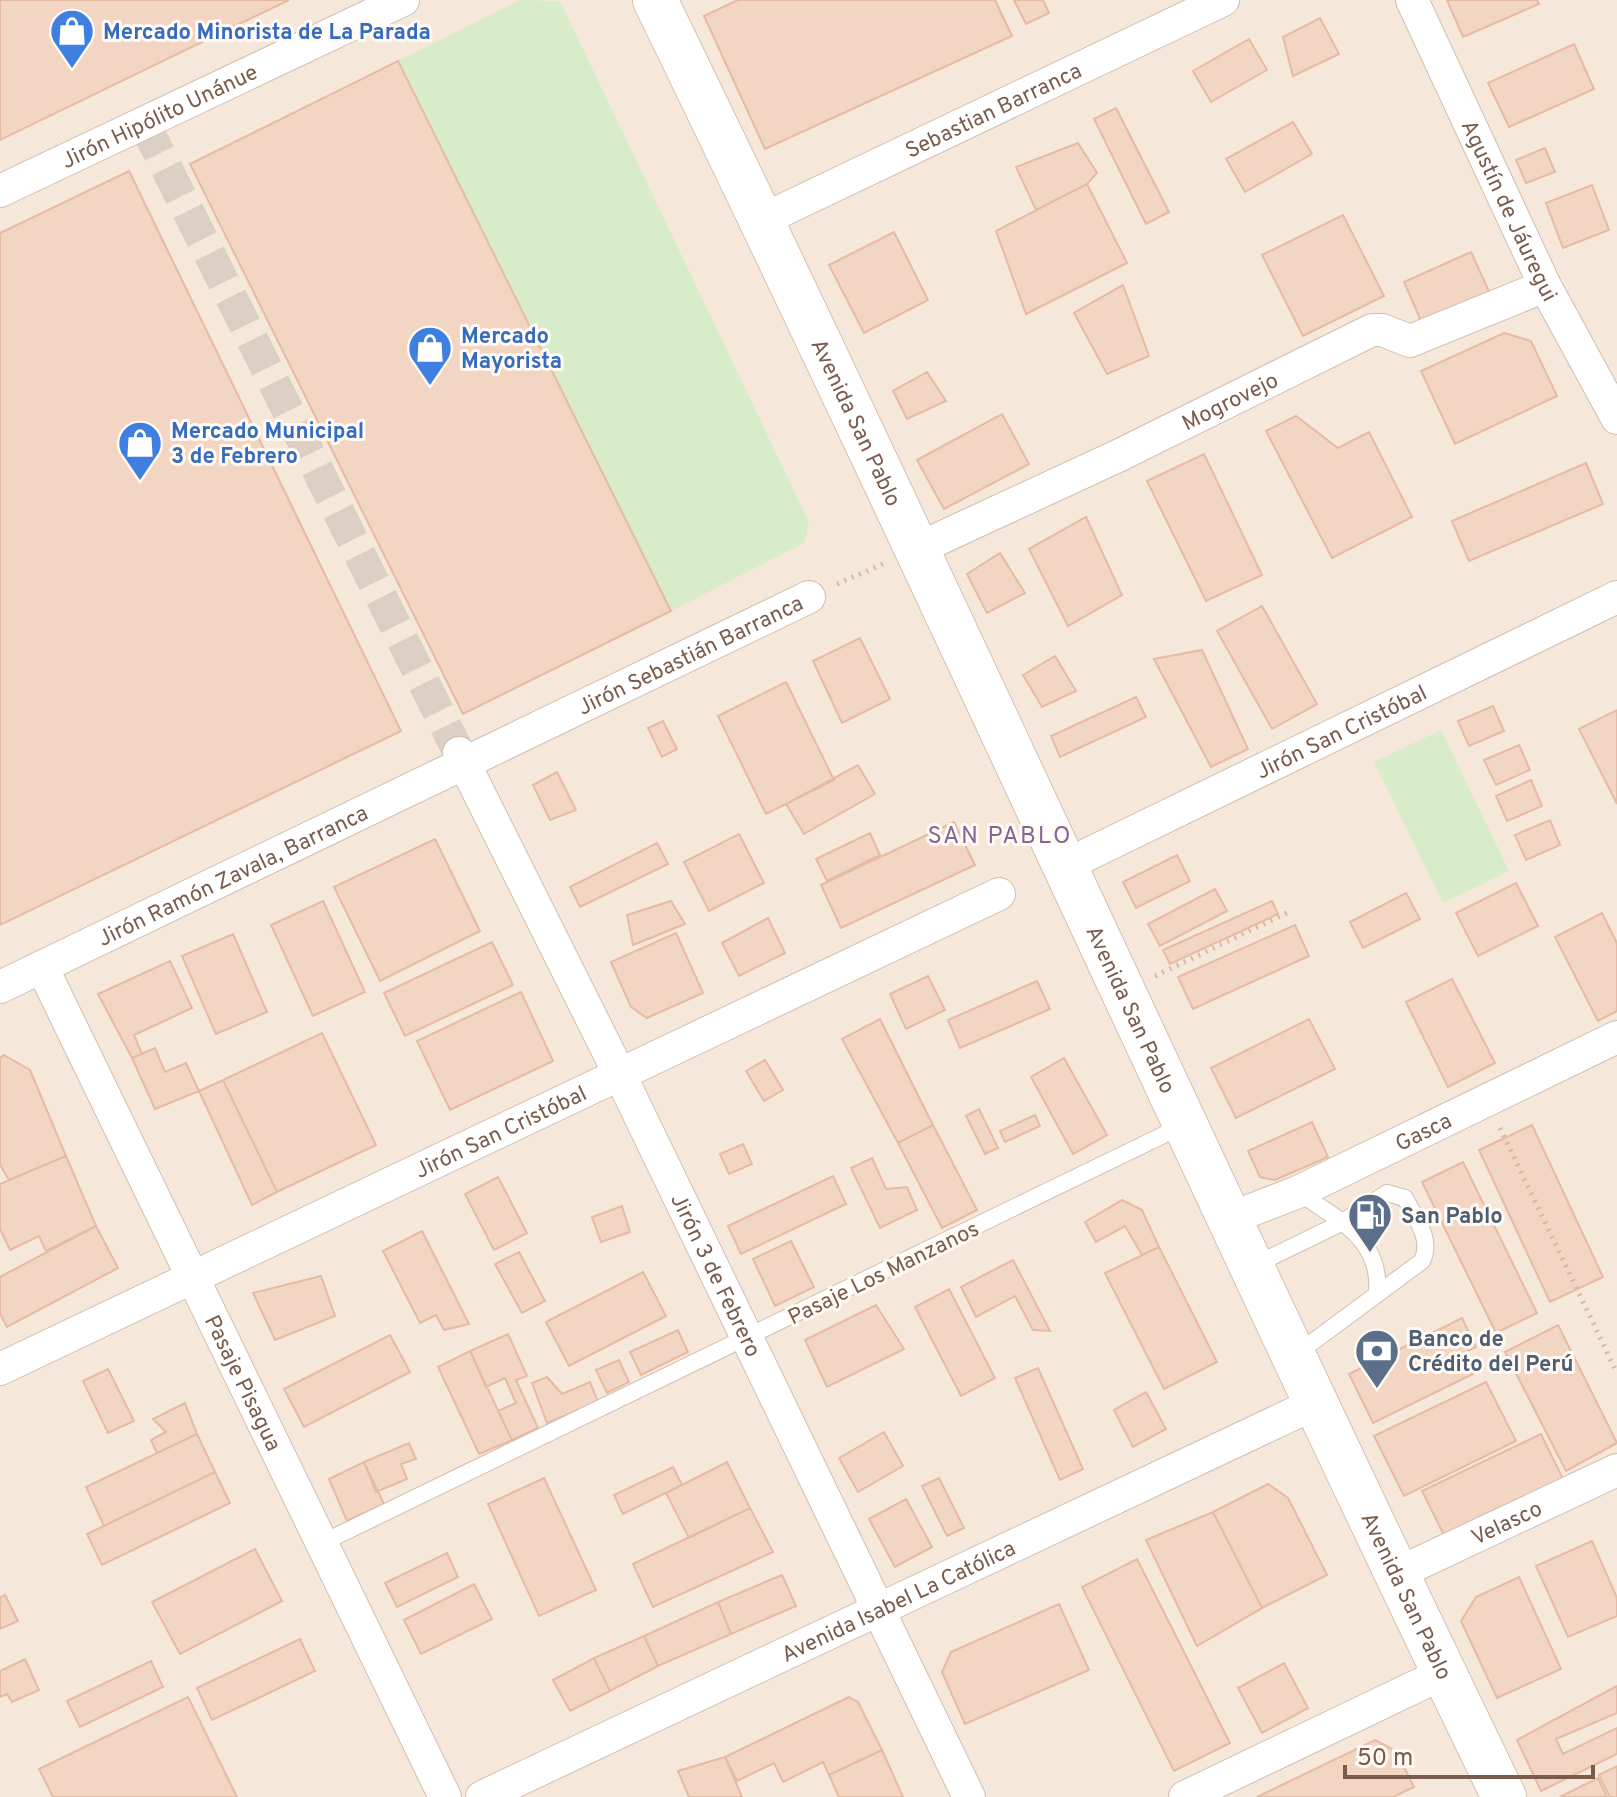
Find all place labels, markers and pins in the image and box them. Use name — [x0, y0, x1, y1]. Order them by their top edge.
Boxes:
shop icon: Mercado Minorista de La Parada — [48, 7, 96, 70]
place label: Mercado Minorista de La Parada — [103, 20, 431, 47]
shop icon: Mercado Mayorista — [406, 324, 454, 387]
place label: Mercado Mayorista — [461, 324, 562, 376]
shop icon: Mercado Municipal 3 de Febrero — [116, 419, 164, 482]
place label: Mercado Municipal 3 de Febrero — [171, 419, 364, 471]
fuel station icon: San Pablo — [1346, 1191, 1394, 1254]
place label: San Pablo — [1401, 1204, 1503, 1231]
bank icon: Banco de Crédito del Perú — [1353, 1327, 1401, 1390]
place label: Banco de Crédito del Perú — [1408, 1327, 1573, 1379]

